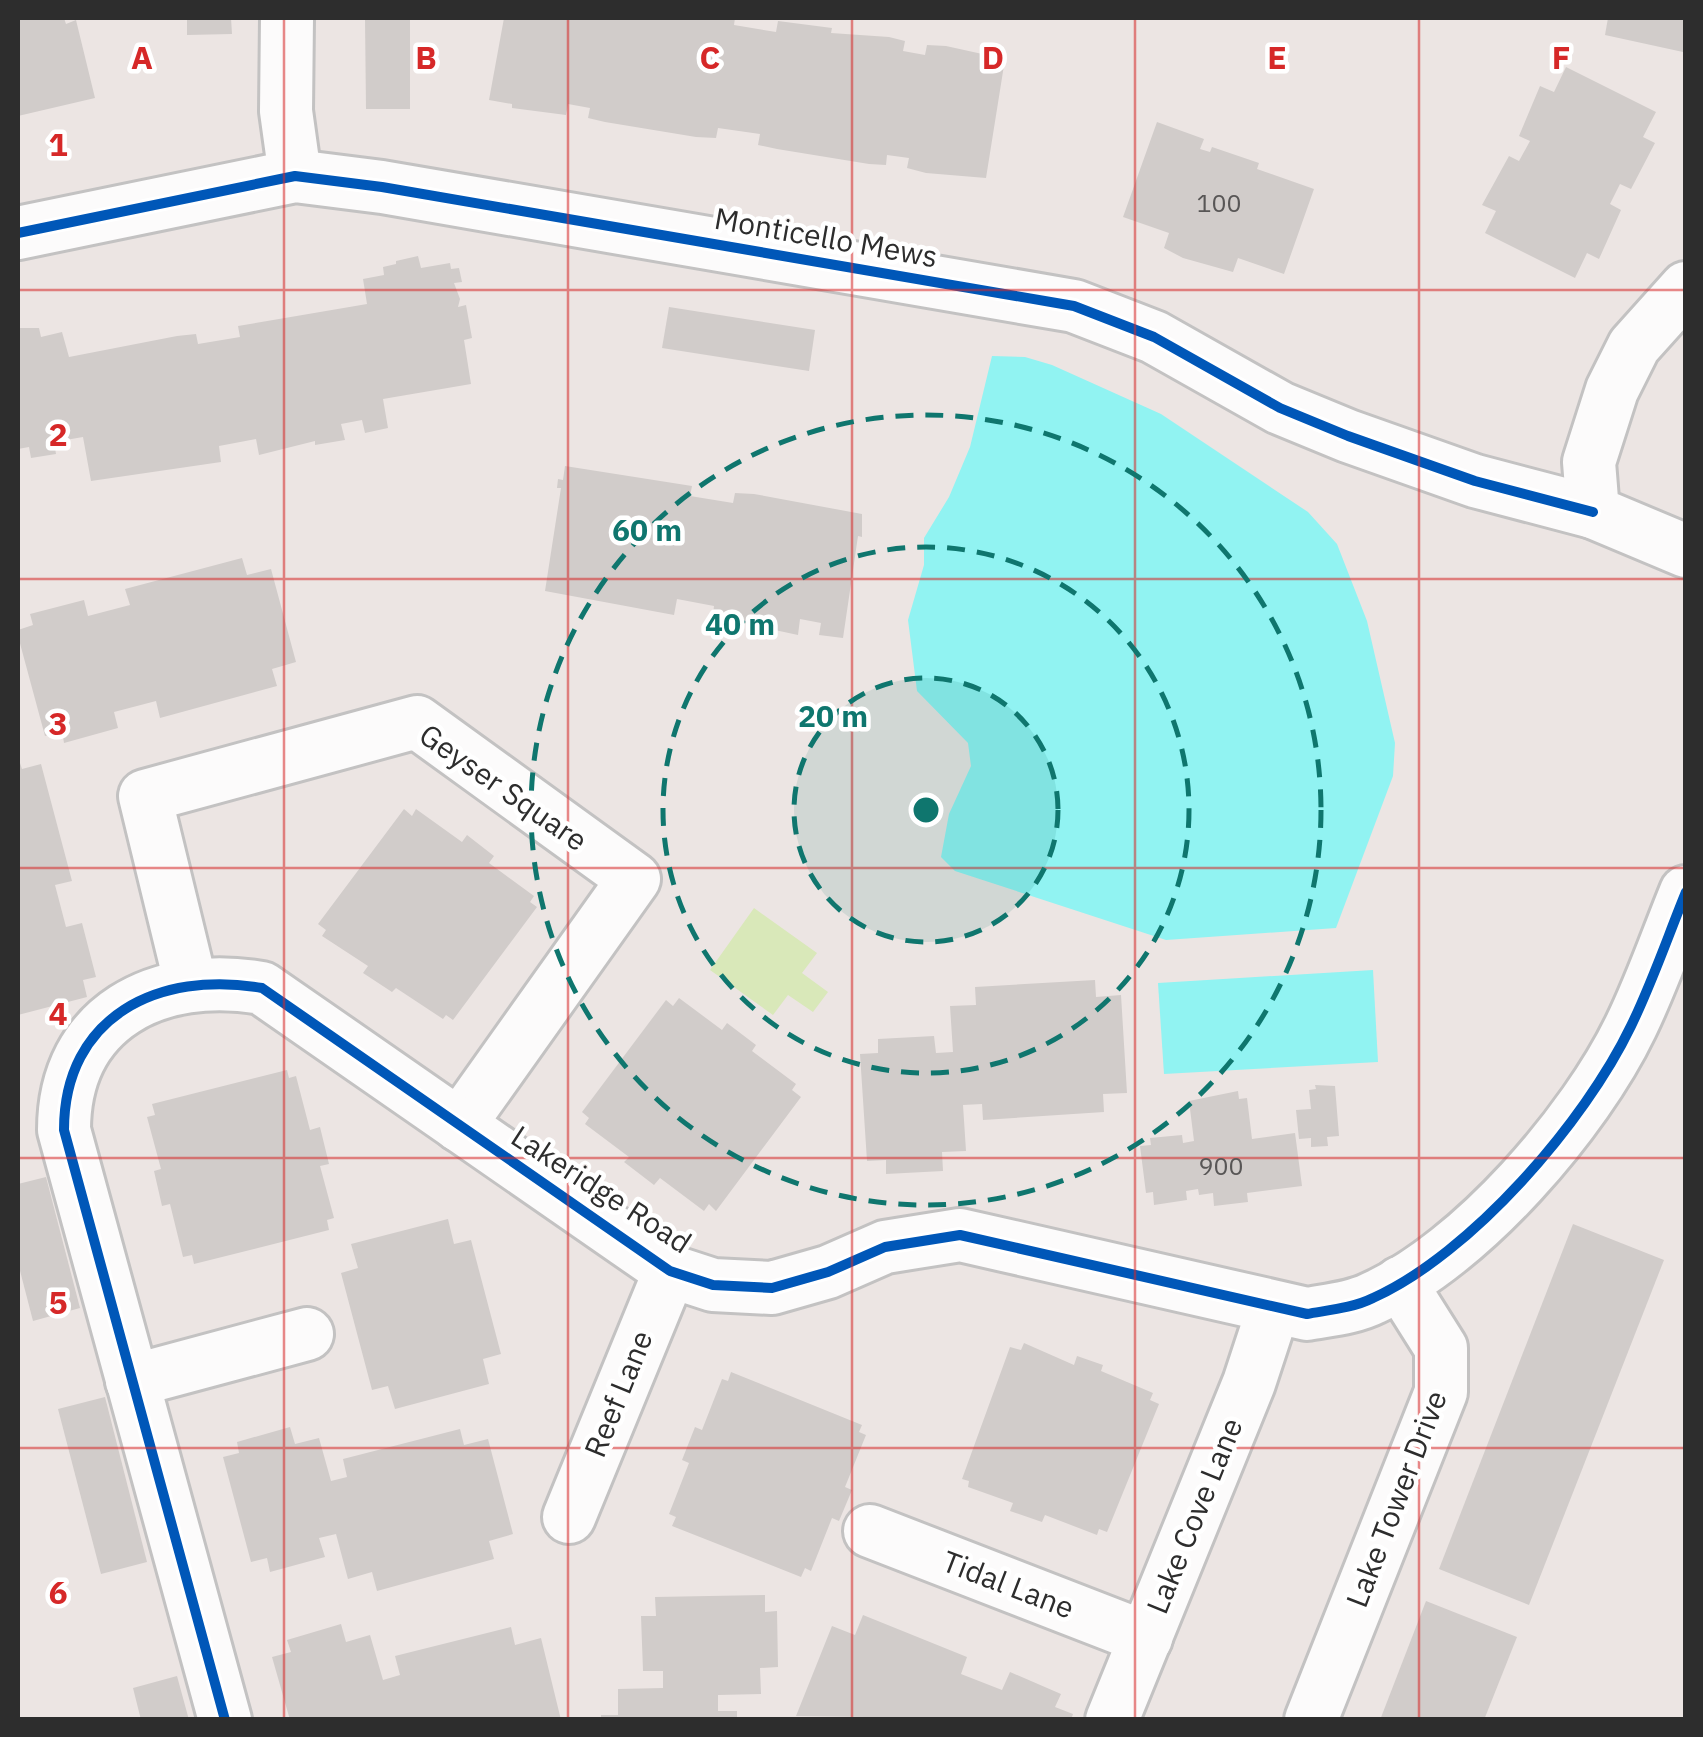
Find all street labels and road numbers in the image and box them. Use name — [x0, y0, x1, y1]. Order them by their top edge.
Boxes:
street label: Monticello Mews — [712, 198, 941, 275]
street label: Geyser Square — [412, 714, 595, 859]
street label: Lakeridge Road — [504, 1116, 699, 1261]
street label: Reef Lane — [575, 1324, 661, 1462]
street label: Lake Tower Drive — [1336, 1385, 1455, 1612]
street label: Lake Cove Lane — [1137, 1412, 1251, 1619]
street label: Tidal Lane — [937, 1541, 1080, 1627]

